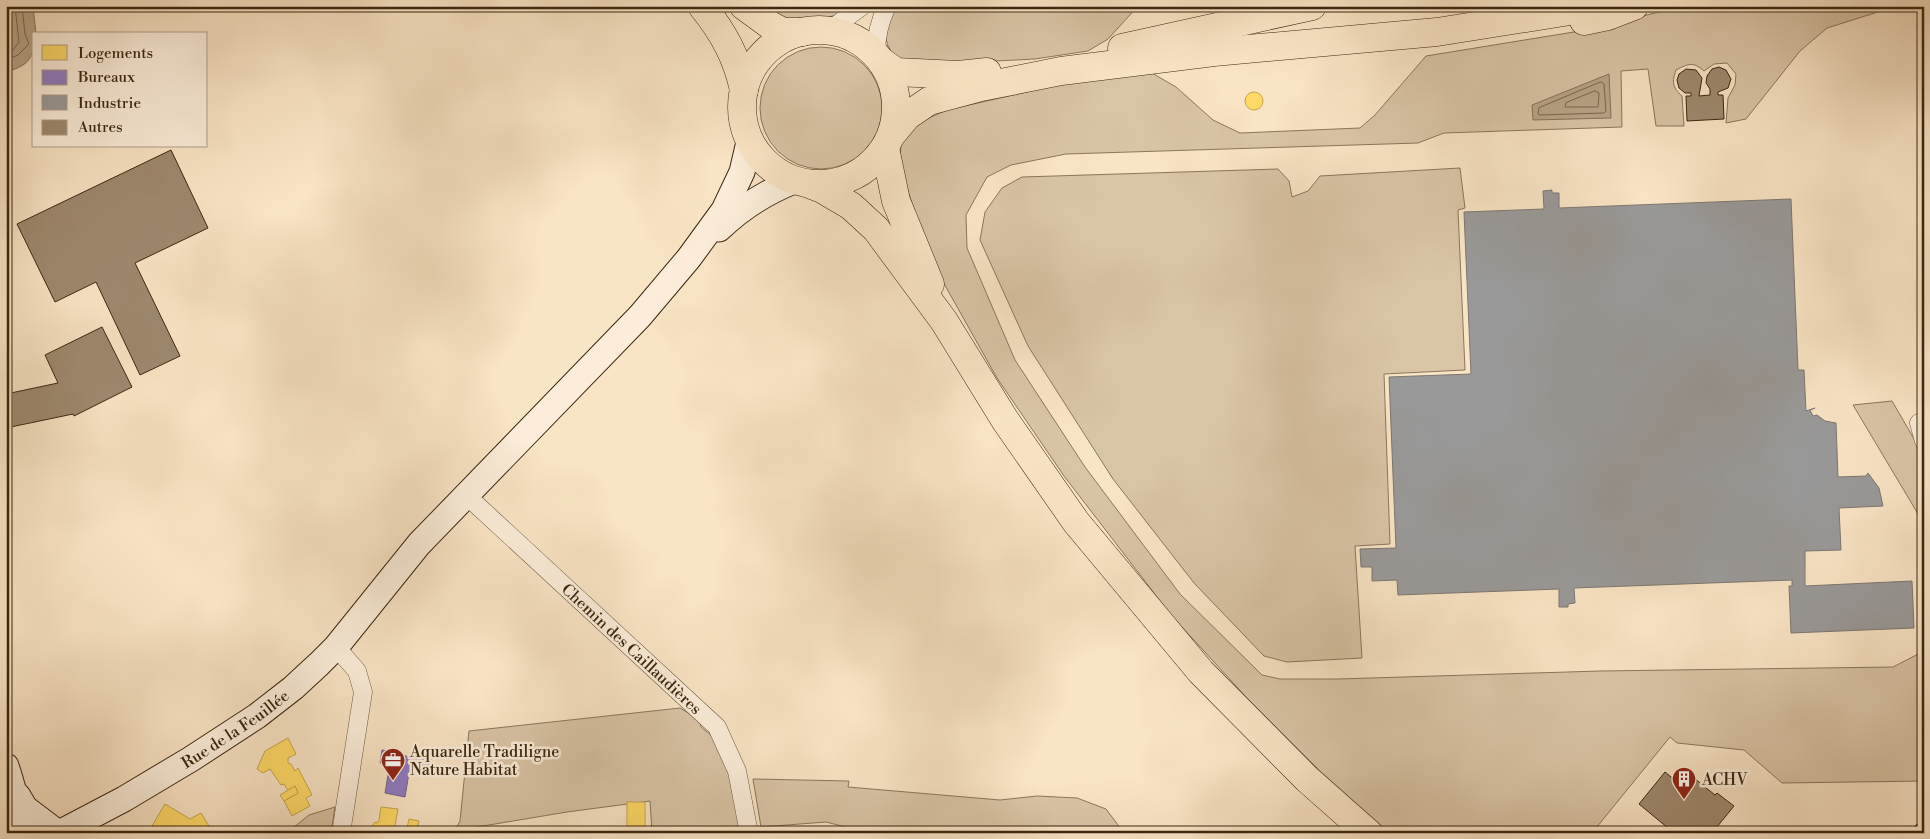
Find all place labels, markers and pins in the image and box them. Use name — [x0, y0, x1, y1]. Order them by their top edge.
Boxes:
place label: Aquarelle Tradiligne Nature Habitat — [409, 742, 559, 780]
office icon: Aquarelle Tradiligne Nature Habitat — [380, 747, 406, 781]
building icon: ACHV — [1671, 766, 1697, 800]
place label: ACHV — [1701, 770, 1748, 790]

